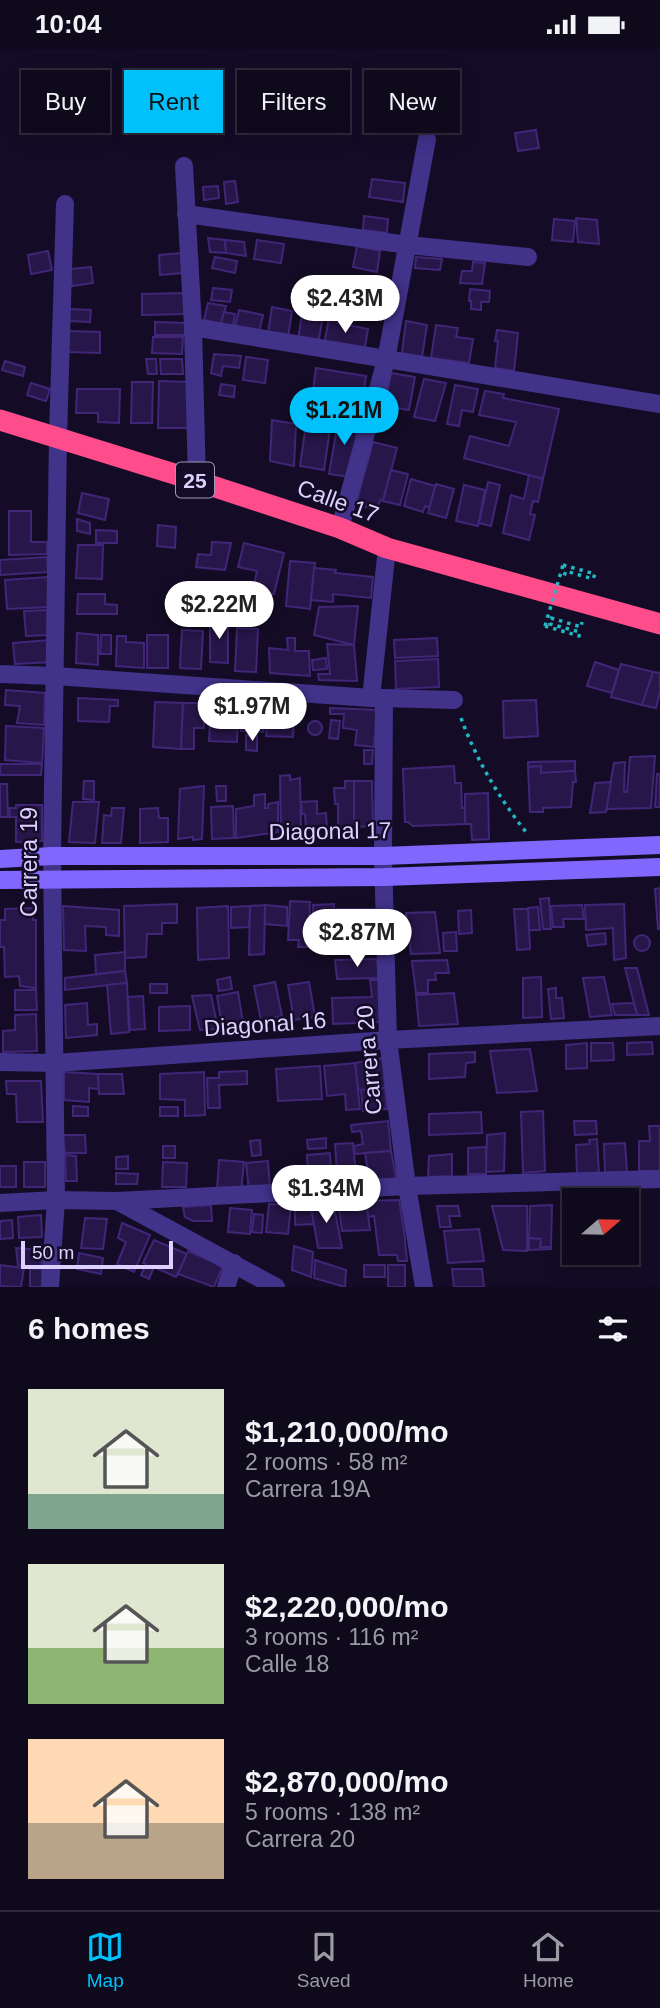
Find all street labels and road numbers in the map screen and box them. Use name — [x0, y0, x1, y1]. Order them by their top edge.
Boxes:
road number: 25 — [176, 463, 214, 497]
street label: Calle 17 — [294, 474, 382, 528]
street label: Carrera 19 — [16, 807, 42, 917]
street label: Diagonal 17 — [268, 817, 392, 845]
street label: Carrera 20 — [351, 1004, 387, 1116]
street label: Diagonal 16 — [203, 1007, 327, 1041]

